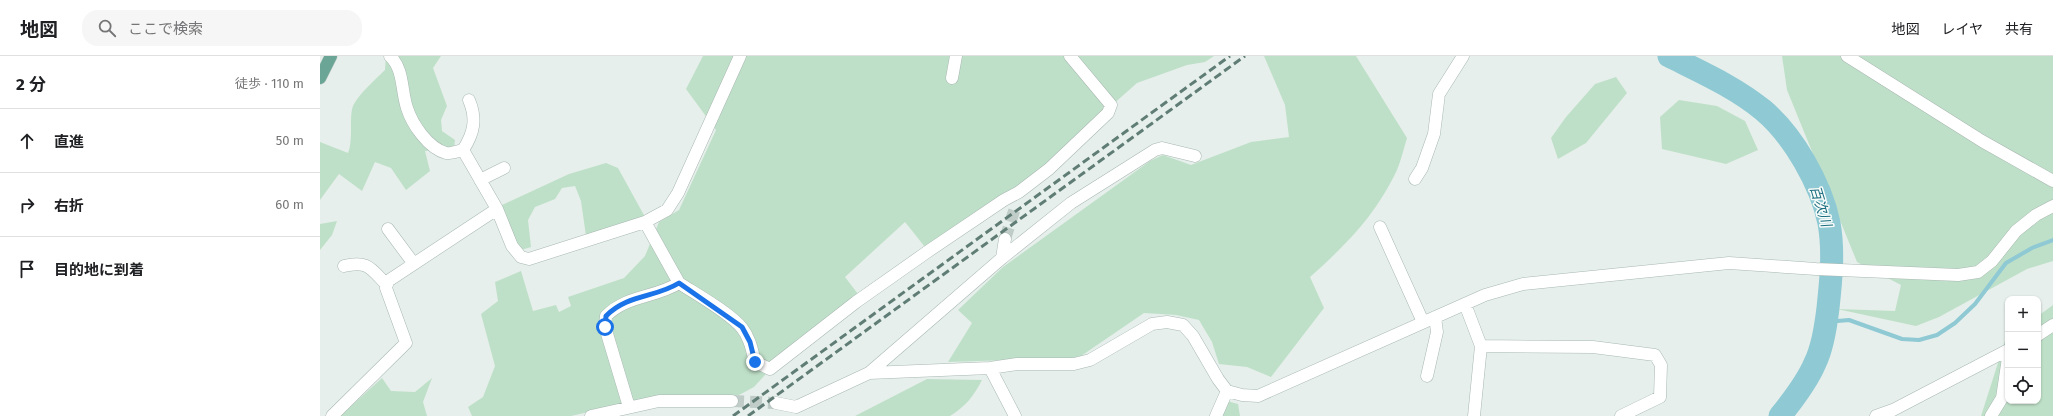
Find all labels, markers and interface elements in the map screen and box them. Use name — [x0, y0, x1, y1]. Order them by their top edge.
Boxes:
search box — [82, 10, 362, 46]
icon: search — [96, 17, 118, 39]
text: 地図 — [20, 18, 58, 41]
text: ここで検索 — [128, 20, 203, 38]
text: 地図 — [1891, 21, 1919, 38]
text: レイヤ — [1941, 21, 1983, 38]
text: 共有 — [2005, 21, 2033, 38]
text: 2 分 — [16, 74, 46, 95]
text: 徒歩 · 110 m — [235, 76, 304, 91]
icon: ahead — [16, 130, 38, 152]
text: 直進 — [54, 133, 84, 151]
text: 50 m — [276, 133, 304, 148]
water label: 百次川 — [1806, 184, 1835, 231]
icon: right — [16, 194, 38, 216]
text: 右折 — [54, 197, 84, 215]
text: 60 m — [275, 197, 304, 212]
icon: arrive — [16, 258, 38, 280]
text: 目的地に到着 — [54, 261, 144, 279]
map controls — [2005, 296, 2041, 404]
button: + — [2005, 296, 2041, 332]
route start — [596, 318, 614, 336]
button: − — [2005, 332, 2041, 368]
route end — [746, 353, 764, 371]
button: locate — [2005, 368, 2041, 404]

